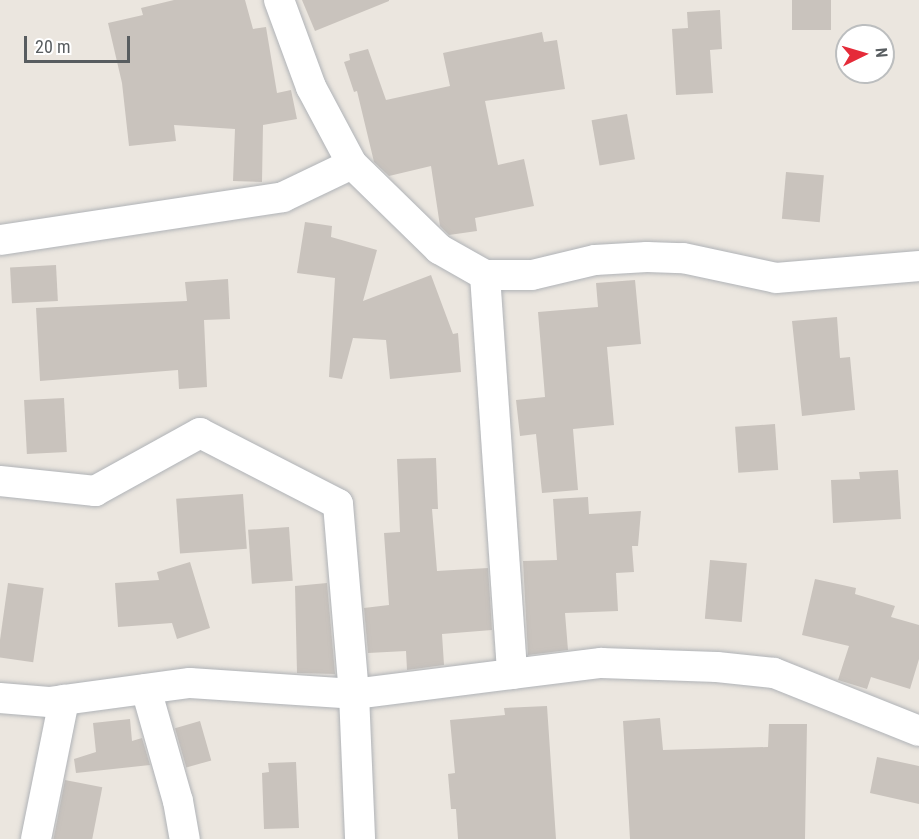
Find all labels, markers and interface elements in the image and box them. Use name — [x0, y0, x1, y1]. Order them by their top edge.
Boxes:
scale bar — [27, 24, 134, 62]
north arrow — [835, 24, 895, 84]
text: 20 m — [35, 36, 70, 57]
text: N — [872, 47, 891, 58]

